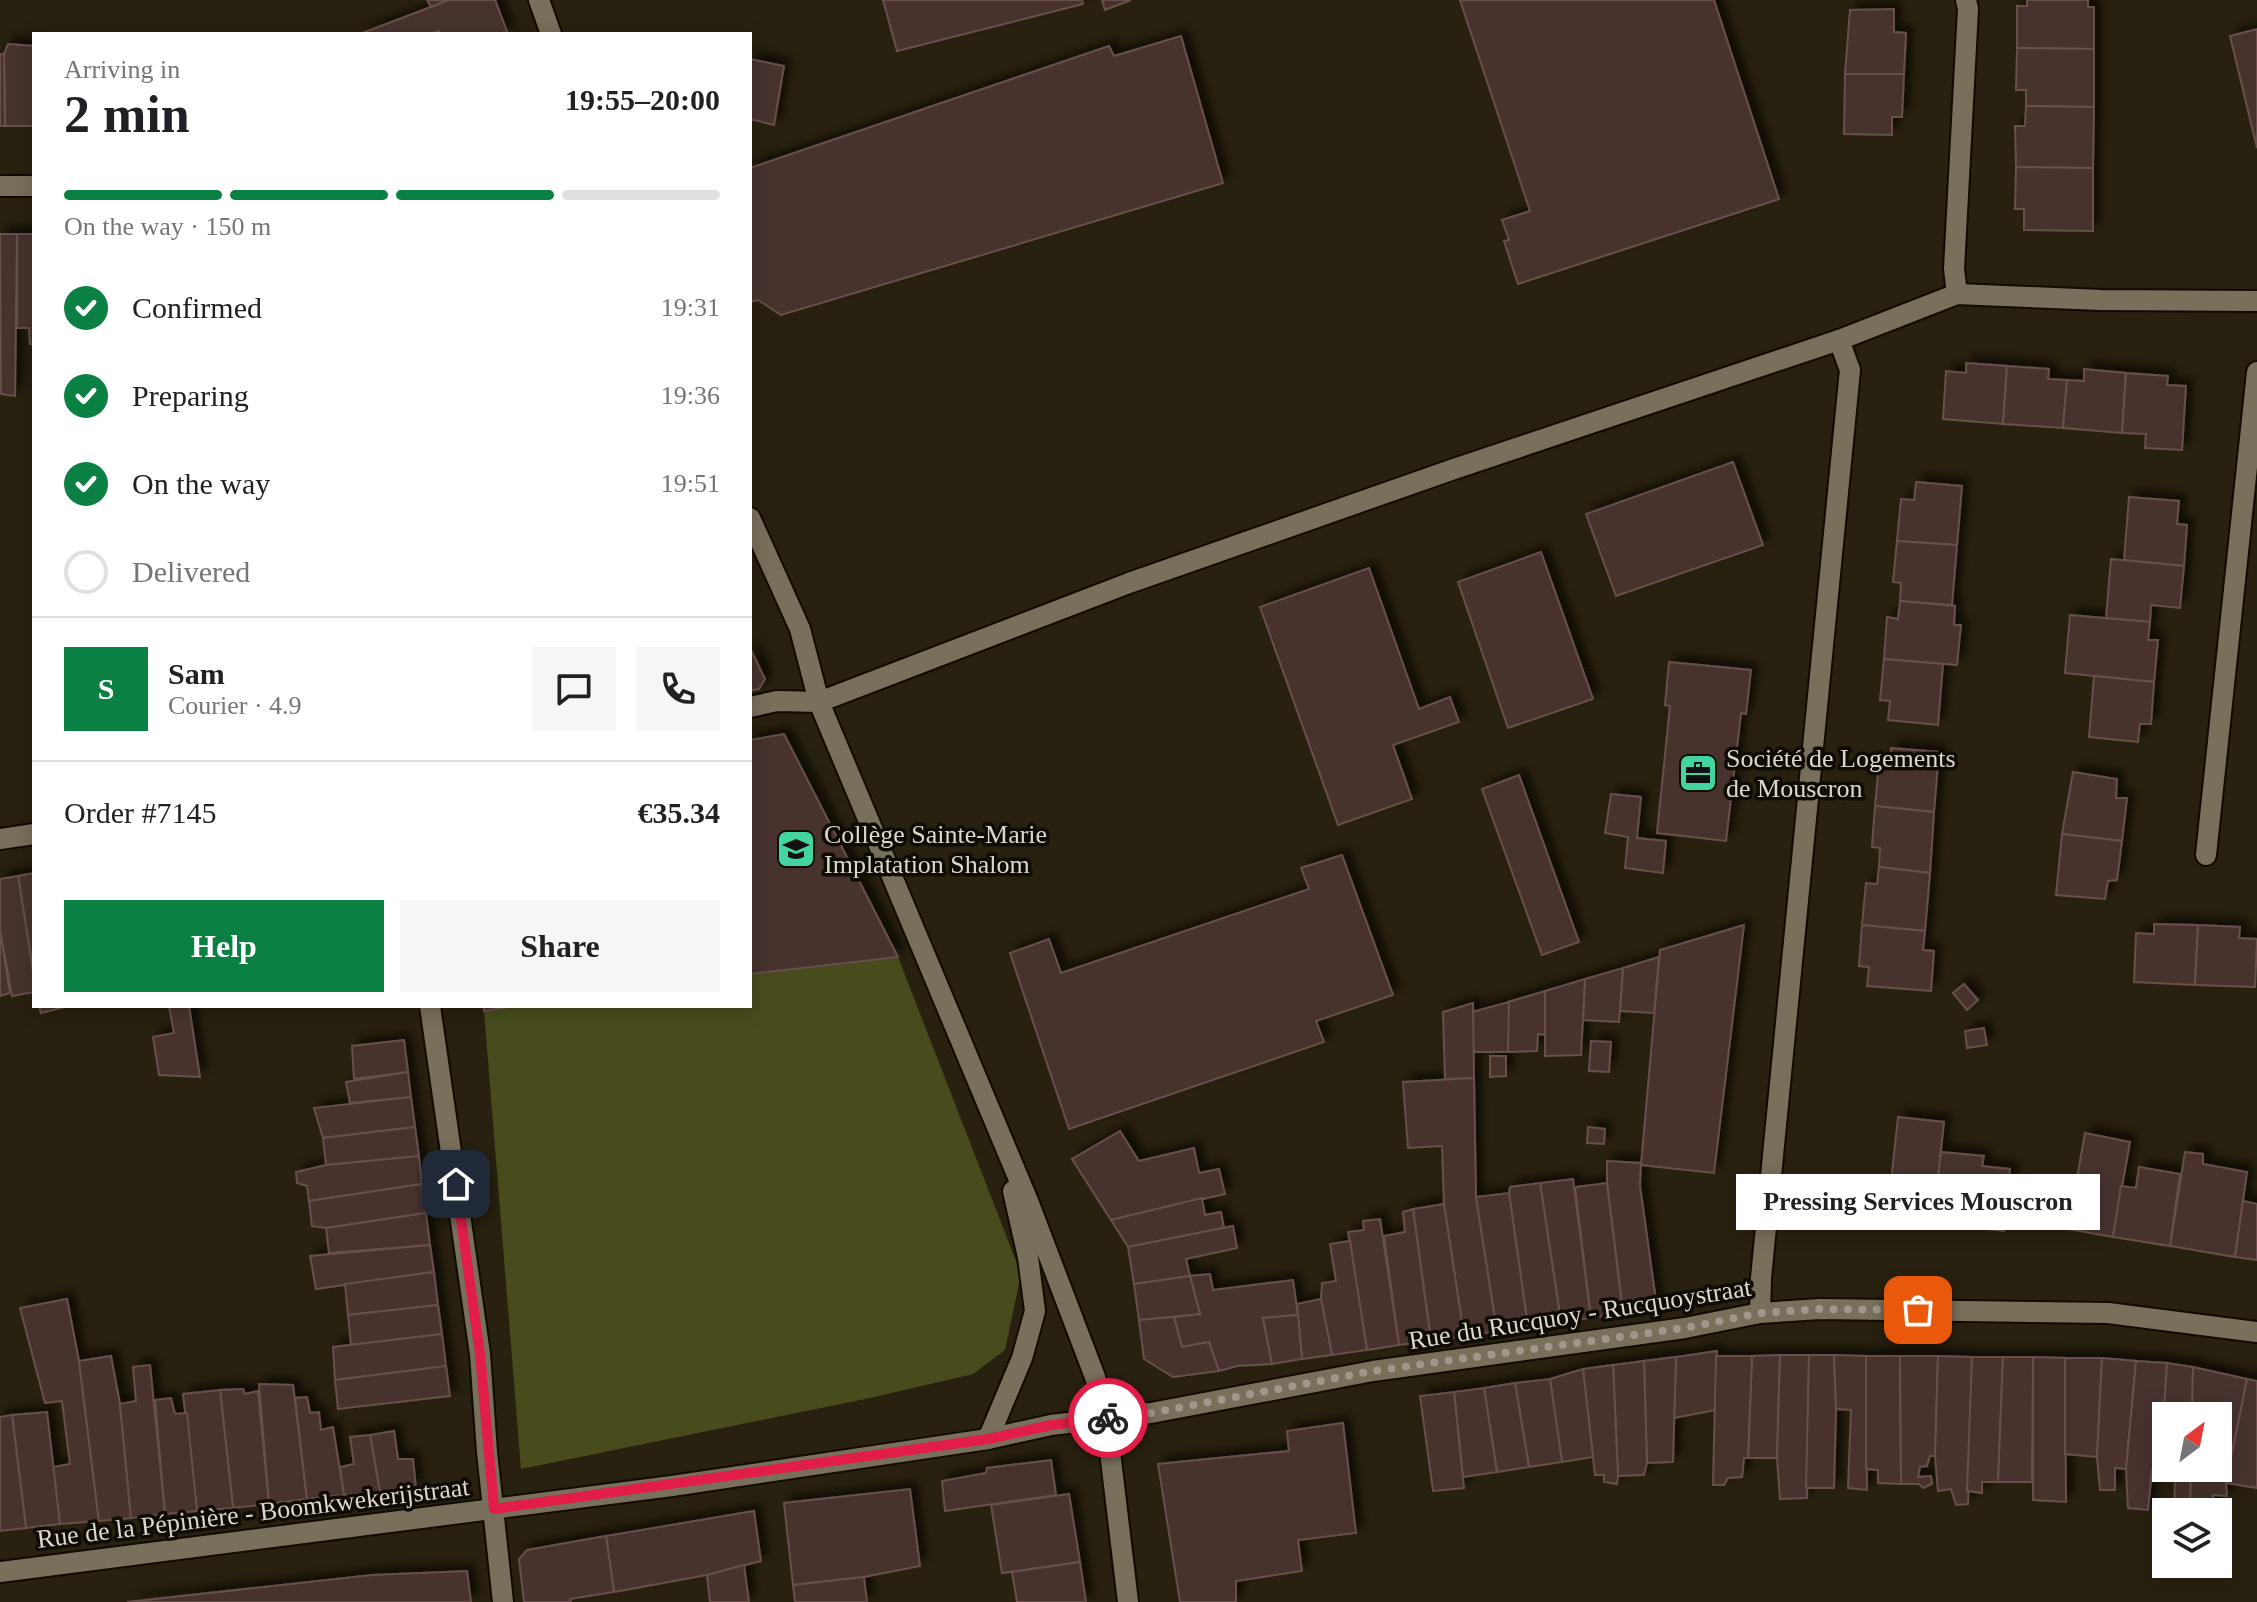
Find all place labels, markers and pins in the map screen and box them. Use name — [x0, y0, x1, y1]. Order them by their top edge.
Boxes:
place label: Société de Logements de Mouscron — [1726, 744, 1956, 803]
office icon: Société de Logements de Mouscron — [1677, 752, 1719, 794]
place label: Collège Sainte-Marie Implatation Shalom — [824, 820, 1047, 879]
school or university icon: Collège Sainte-Marie Implatation Shalom — [775, 828, 817, 870]
pin — [422, 1150, 490, 1218]
callout: Pressing Services Mouscron — [1736, 1174, 2100, 1230]
pin — [1884, 1276, 1952, 1344]

